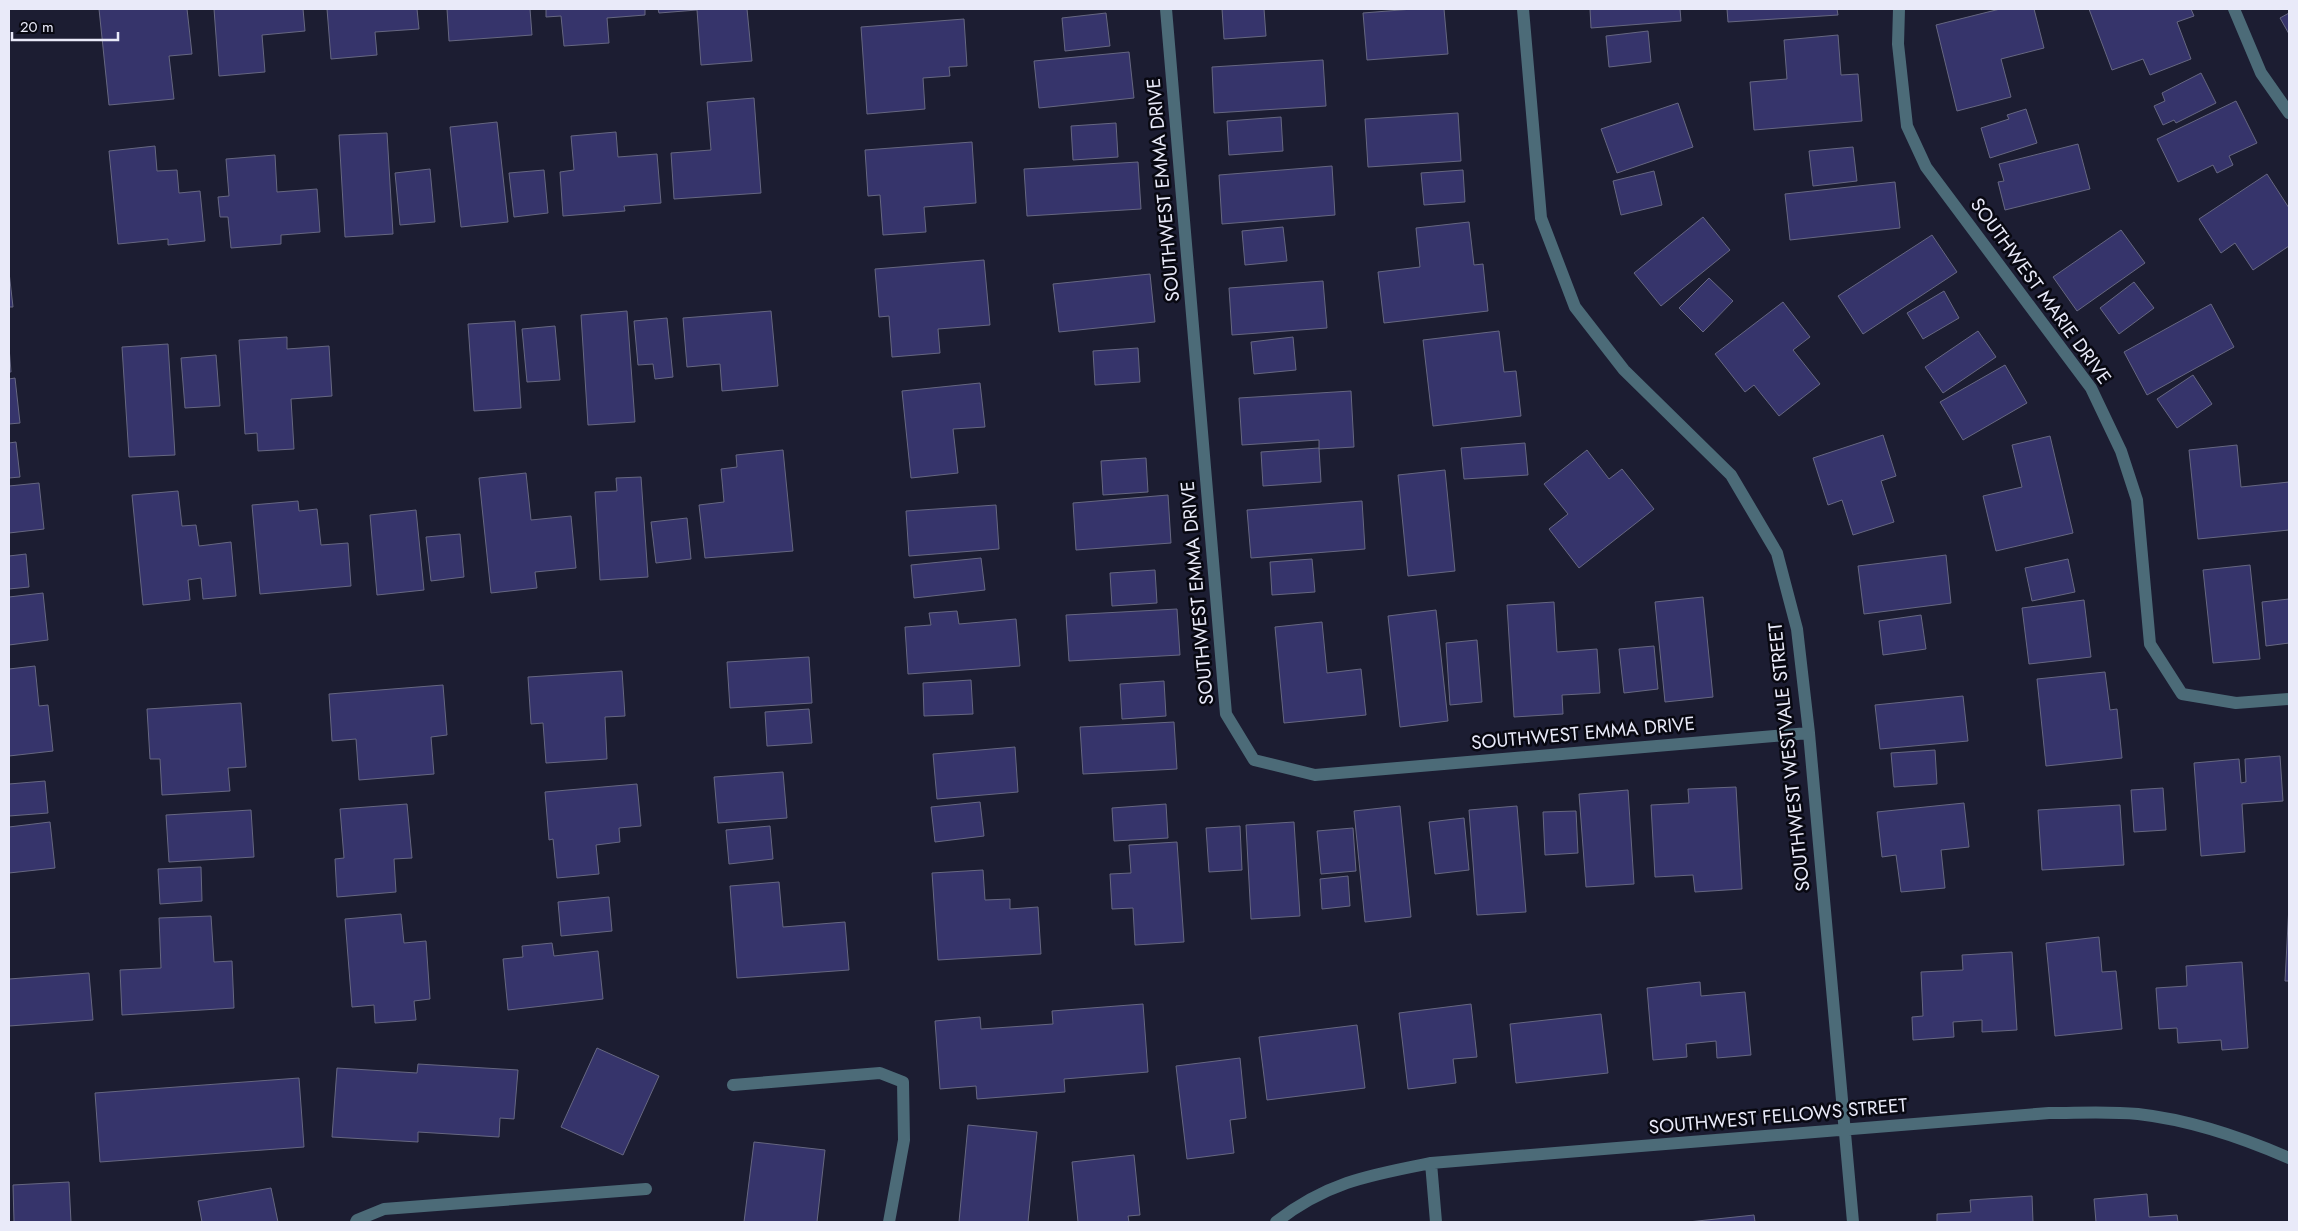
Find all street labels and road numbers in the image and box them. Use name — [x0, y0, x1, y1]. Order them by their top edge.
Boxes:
street label: SOUTHWEST EMMA DRIVE — [1140, 77, 1186, 303]
street label: SOUTHWEST MARIE DRIVE — [1964, 192, 2118, 390]
street label: SOUTHWEST EMMA DRIVE — [1174, 480, 1220, 706]
street label: SOUTHWEST WESTVALE STREET — [1761, 621, 1817, 893]
street label: SOUTHWEST EMMA DRIVE — [1470, 710, 1696, 756]
street label: SOUTHWEST FELLOWS STREET — [1648, 1091, 1909, 1141]

